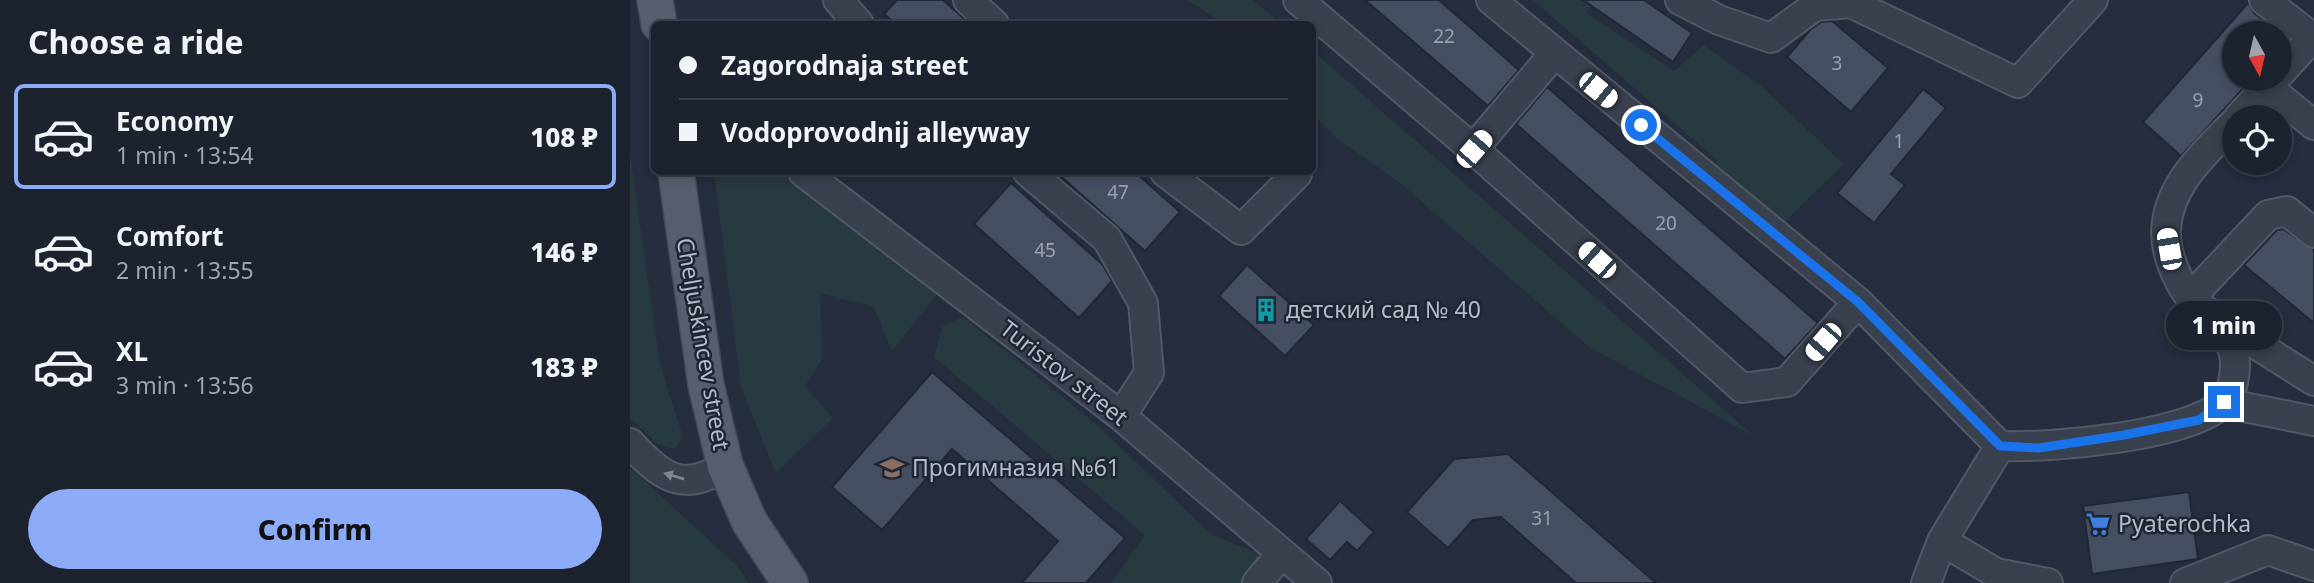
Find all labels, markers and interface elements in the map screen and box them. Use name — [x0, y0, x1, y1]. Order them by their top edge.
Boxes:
text: Choose a ride — [28, 20, 244, 63]
north arrow — [2222, 21, 2292, 91]
map controls — [2222, 21, 2292, 175]
house number: 22 — [1433, 23, 1455, 49]
text: Zagorodnaja street — [721, 47, 968, 83]
house number: 3 — [1832, 50, 1842, 76]
car — [1576, 69, 1621, 111]
house number: 9 — [2193, 87, 2203, 113]
text: Economy — [116, 103, 234, 139]
icon: car — [32, 105, 95, 168]
button: locate — [2222, 105, 2292, 175]
route start — [1625, 109, 1657, 141]
text: Vodoprovodnij alleyway — [721, 114, 1030, 150]
text: 108 ₽ — [530, 119, 598, 155]
car — [1453, 126, 1496, 172]
house number: 1 — [1894, 128, 1904, 154]
text: 1 min · 13:54 — [116, 139, 254, 171]
house number: 47 — [1107, 179, 1129, 205]
house number: 20 — [1655, 210, 1677, 236]
text: Comfort — [116, 218, 224, 254]
icon: car — [32, 220, 95, 283]
car — [2156, 226, 2183, 272]
text: 146 ₽ — [530, 234, 598, 270]
street label: Cheljuskincev street — [670, 235, 738, 453]
house number: 45 — [1034, 237, 1056, 263]
car — [1575, 238, 1620, 282]
text: 2 min · 13:55 — [116, 254, 254, 286]
place label: детский сад № 40 — [1286, 293, 1481, 325]
building icon: детский сад № 40 — [1252, 296, 1280, 324]
callout: 1 min — [2166, 300, 2282, 350]
text: 1 min — [2192, 309, 2256, 341]
street label: Turistov street — [994, 312, 1135, 432]
car — [1802, 319, 1845, 365]
text: XL — [116, 333, 148, 369]
icon: car — [32, 335, 95, 398]
text: 183 ₽ — [530, 349, 598, 385]
text: 3 min · 13:56 — [116, 369, 254, 401]
route end — [2208, 386, 2240, 418]
place label: Прогимназия №61 — [912, 451, 1120, 483]
school or university icon: Прогимназия №61 — [878, 454, 906, 482]
one-way arrow — [663, 471, 684, 481]
button: Confirm — [28, 489, 602, 569]
house number: 31 — [1531, 505, 1553, 531]
place label: Pyaterochka — [2118, 507, 2251, 539]
supermarket icon: Pyaterochka — [2084, 510, 2112, 538]

